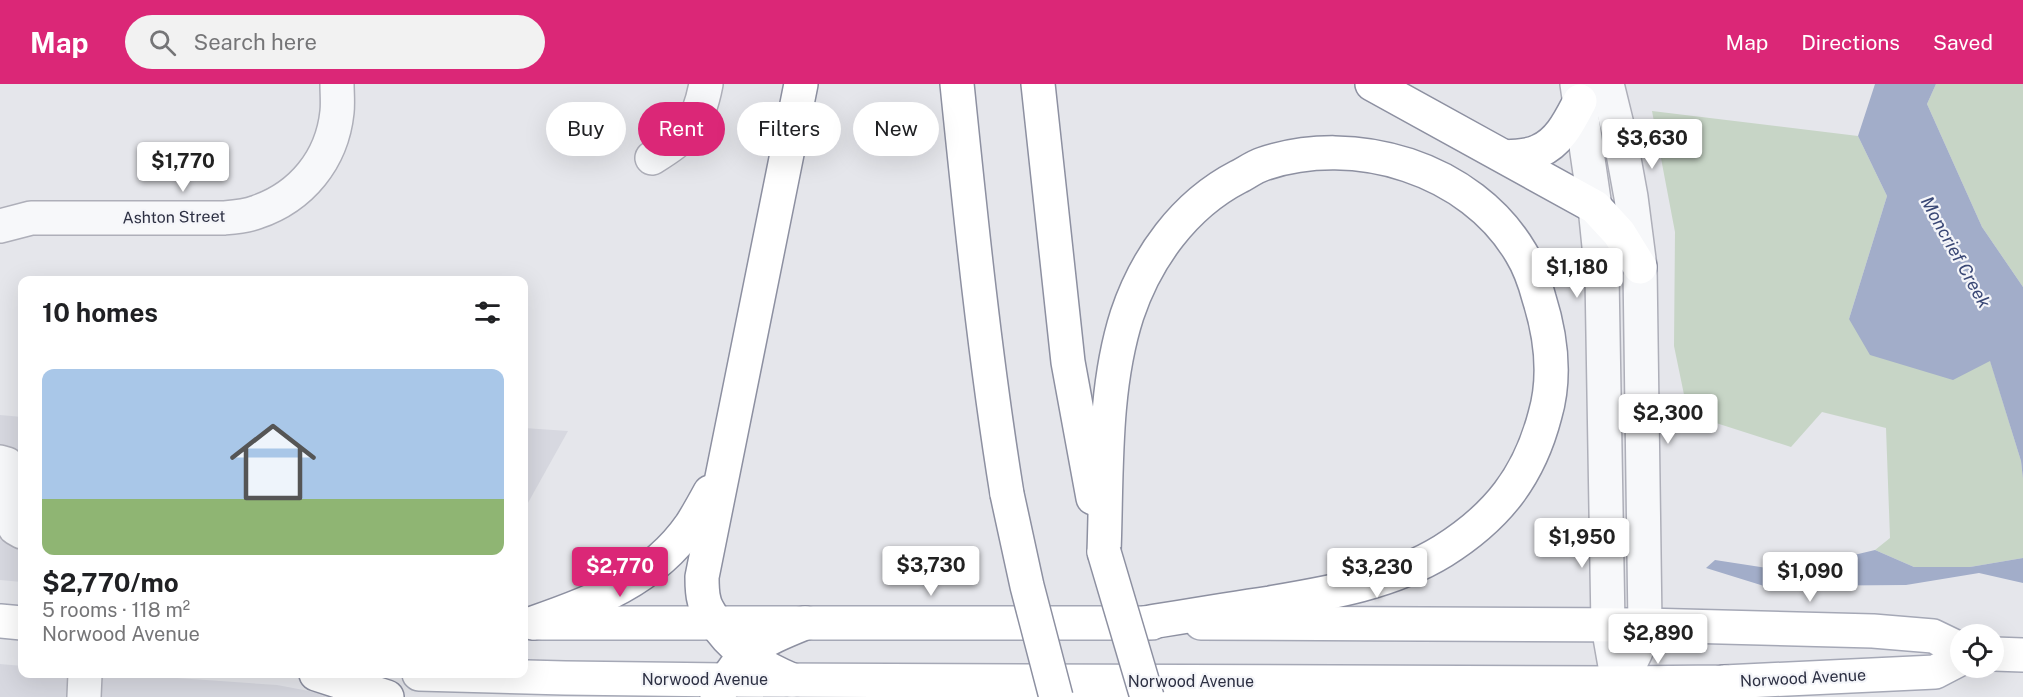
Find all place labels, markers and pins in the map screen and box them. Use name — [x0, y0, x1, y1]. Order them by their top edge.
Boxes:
pin: $3,630 — [1603, 119, 1701, 170]
pin: $1,770 — [134, 142, 232, 193]
pin: $1,180 — [1528, 248, 1626, 299]
pin: $2,300 — [1619, 394, 1717, 445]
pin: $1,950 — [1533, 518, 1631, 569]
pin: $3,730 — [882, 546, 980, 597]
pin: $2,770 — [571, 547, 669, 598]
pin: $3,230 — [1328, 548, 1426, 599]
pin: $1,090 — [1761, 552, 1859, 603]
pin: $2,890 — [1609, 614, 1707, 665]

